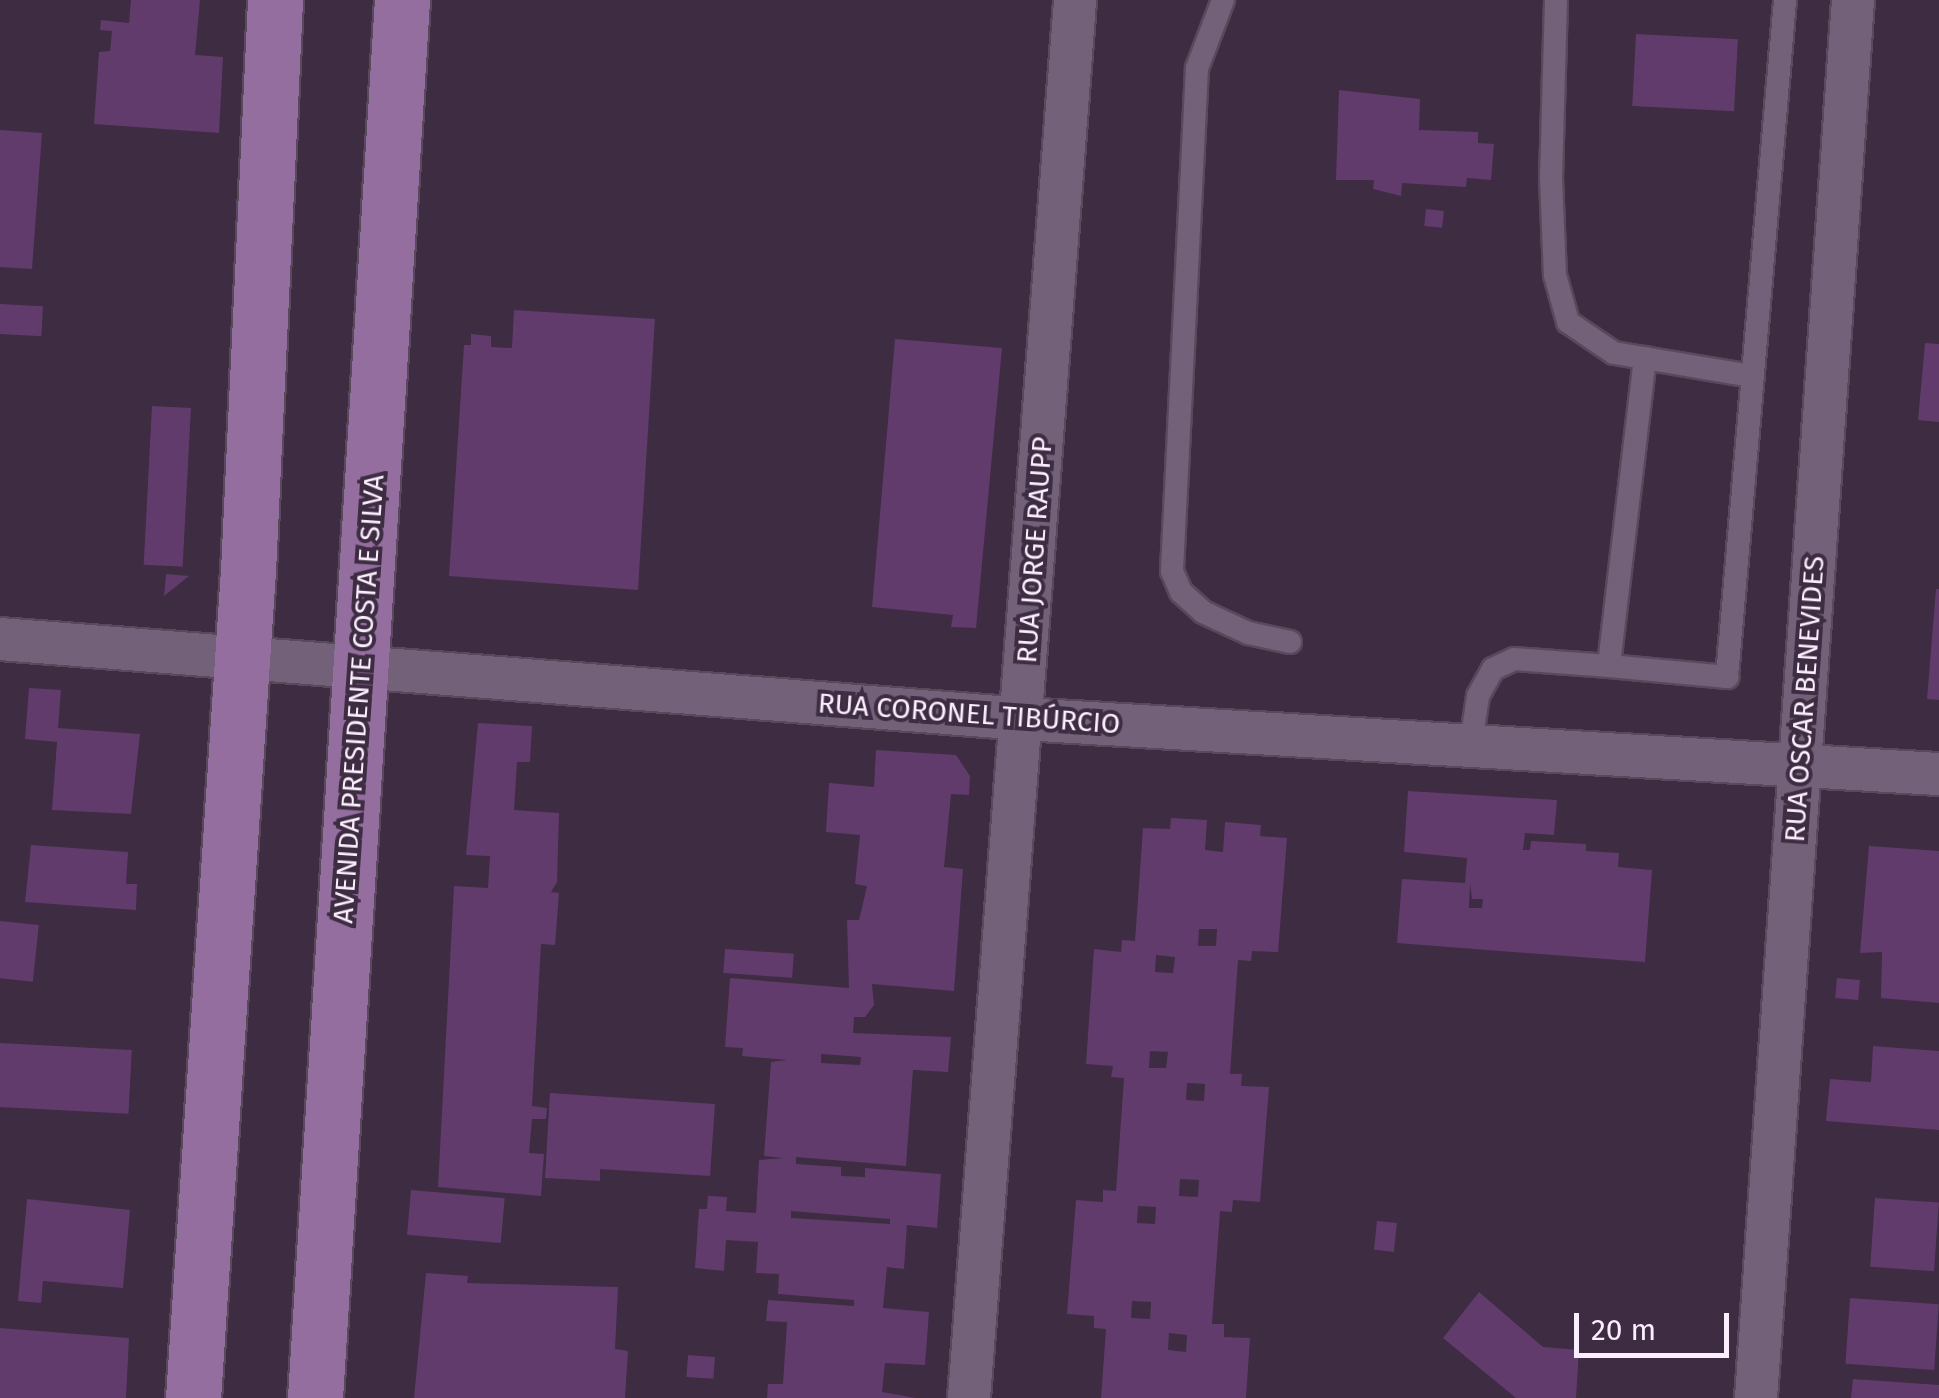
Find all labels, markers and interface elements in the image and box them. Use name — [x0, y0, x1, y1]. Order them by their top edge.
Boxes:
street label: RUA JORGE RAUPP — [1010, 436, 1060, 664]
street label: AVENIDA PRESIDENTE COSTA E SILVA — [327, 473, 391, 925]
street label: RUA OSCAR BENEVIDES — [1778, 555, 1832, 843]
street label: RUA CORONEL TIBÚRCIO — [817, 687, 1121, 741]
scale bar — [1579, 1293, 1734, 1355]
text: 20 m — [1591, 1312, 1656, 1348]

